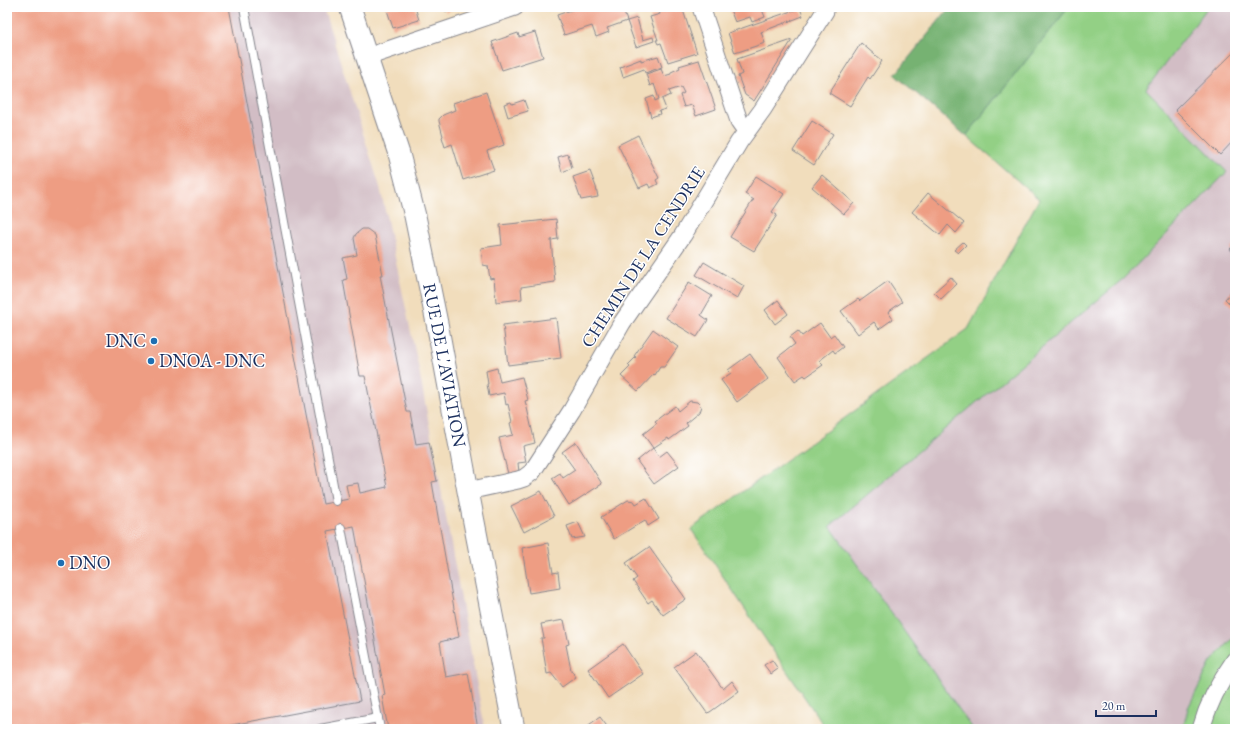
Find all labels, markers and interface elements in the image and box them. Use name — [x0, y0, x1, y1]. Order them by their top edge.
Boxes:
street label: CHEMIN DE LA CENDRIE — [575, 162, 710, 352]
street label: RUE DE L'AVIATION — [418, 281, 472, 450]
place label: DNC — [105, 329, 146, 352]
marker: DNC — [149, 336, 159, 346]
place label: DNOA - DNC — [159, 349, 265, 372]
marker: DNOA - DNC — [146, 356, 156, 366]
place label: DNO — [69, 551, 111, 574]
marker: DNO — [56, 558, 66, 568]
scale bar — [1096, 692, 1156, 718]
text: 20 m — [1102, 698, 1126, 714]

